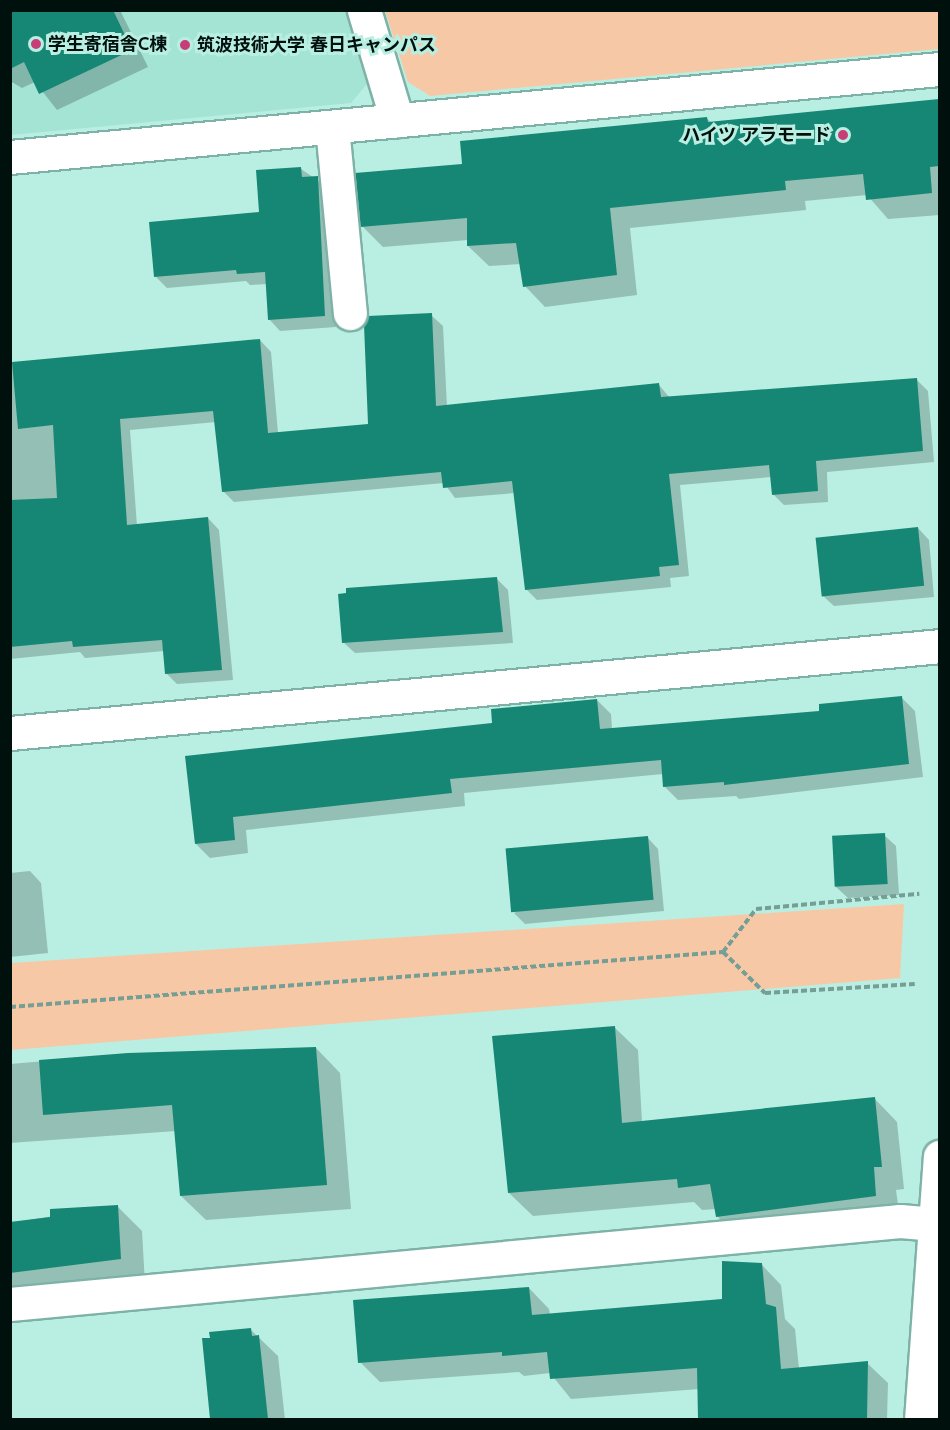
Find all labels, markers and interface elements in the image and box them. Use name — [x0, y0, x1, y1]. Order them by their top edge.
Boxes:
place label: 学生寄宿舎C棟 — [48, 33, 167, 55]
place label: 筑波技術大学 春日キャンパス — [197, 34, 436, 56]
marker: 学生寄宿舎C棟 — [29, 37, 43, 51]
marker: 筑波技術大学 春日キャンパス — [178, 38, 192, 52]
place label: ハイツ アラモード — [682, 124, 831, 146]
marker: ハイツ アラモード — [836, 128, 850, 142]

